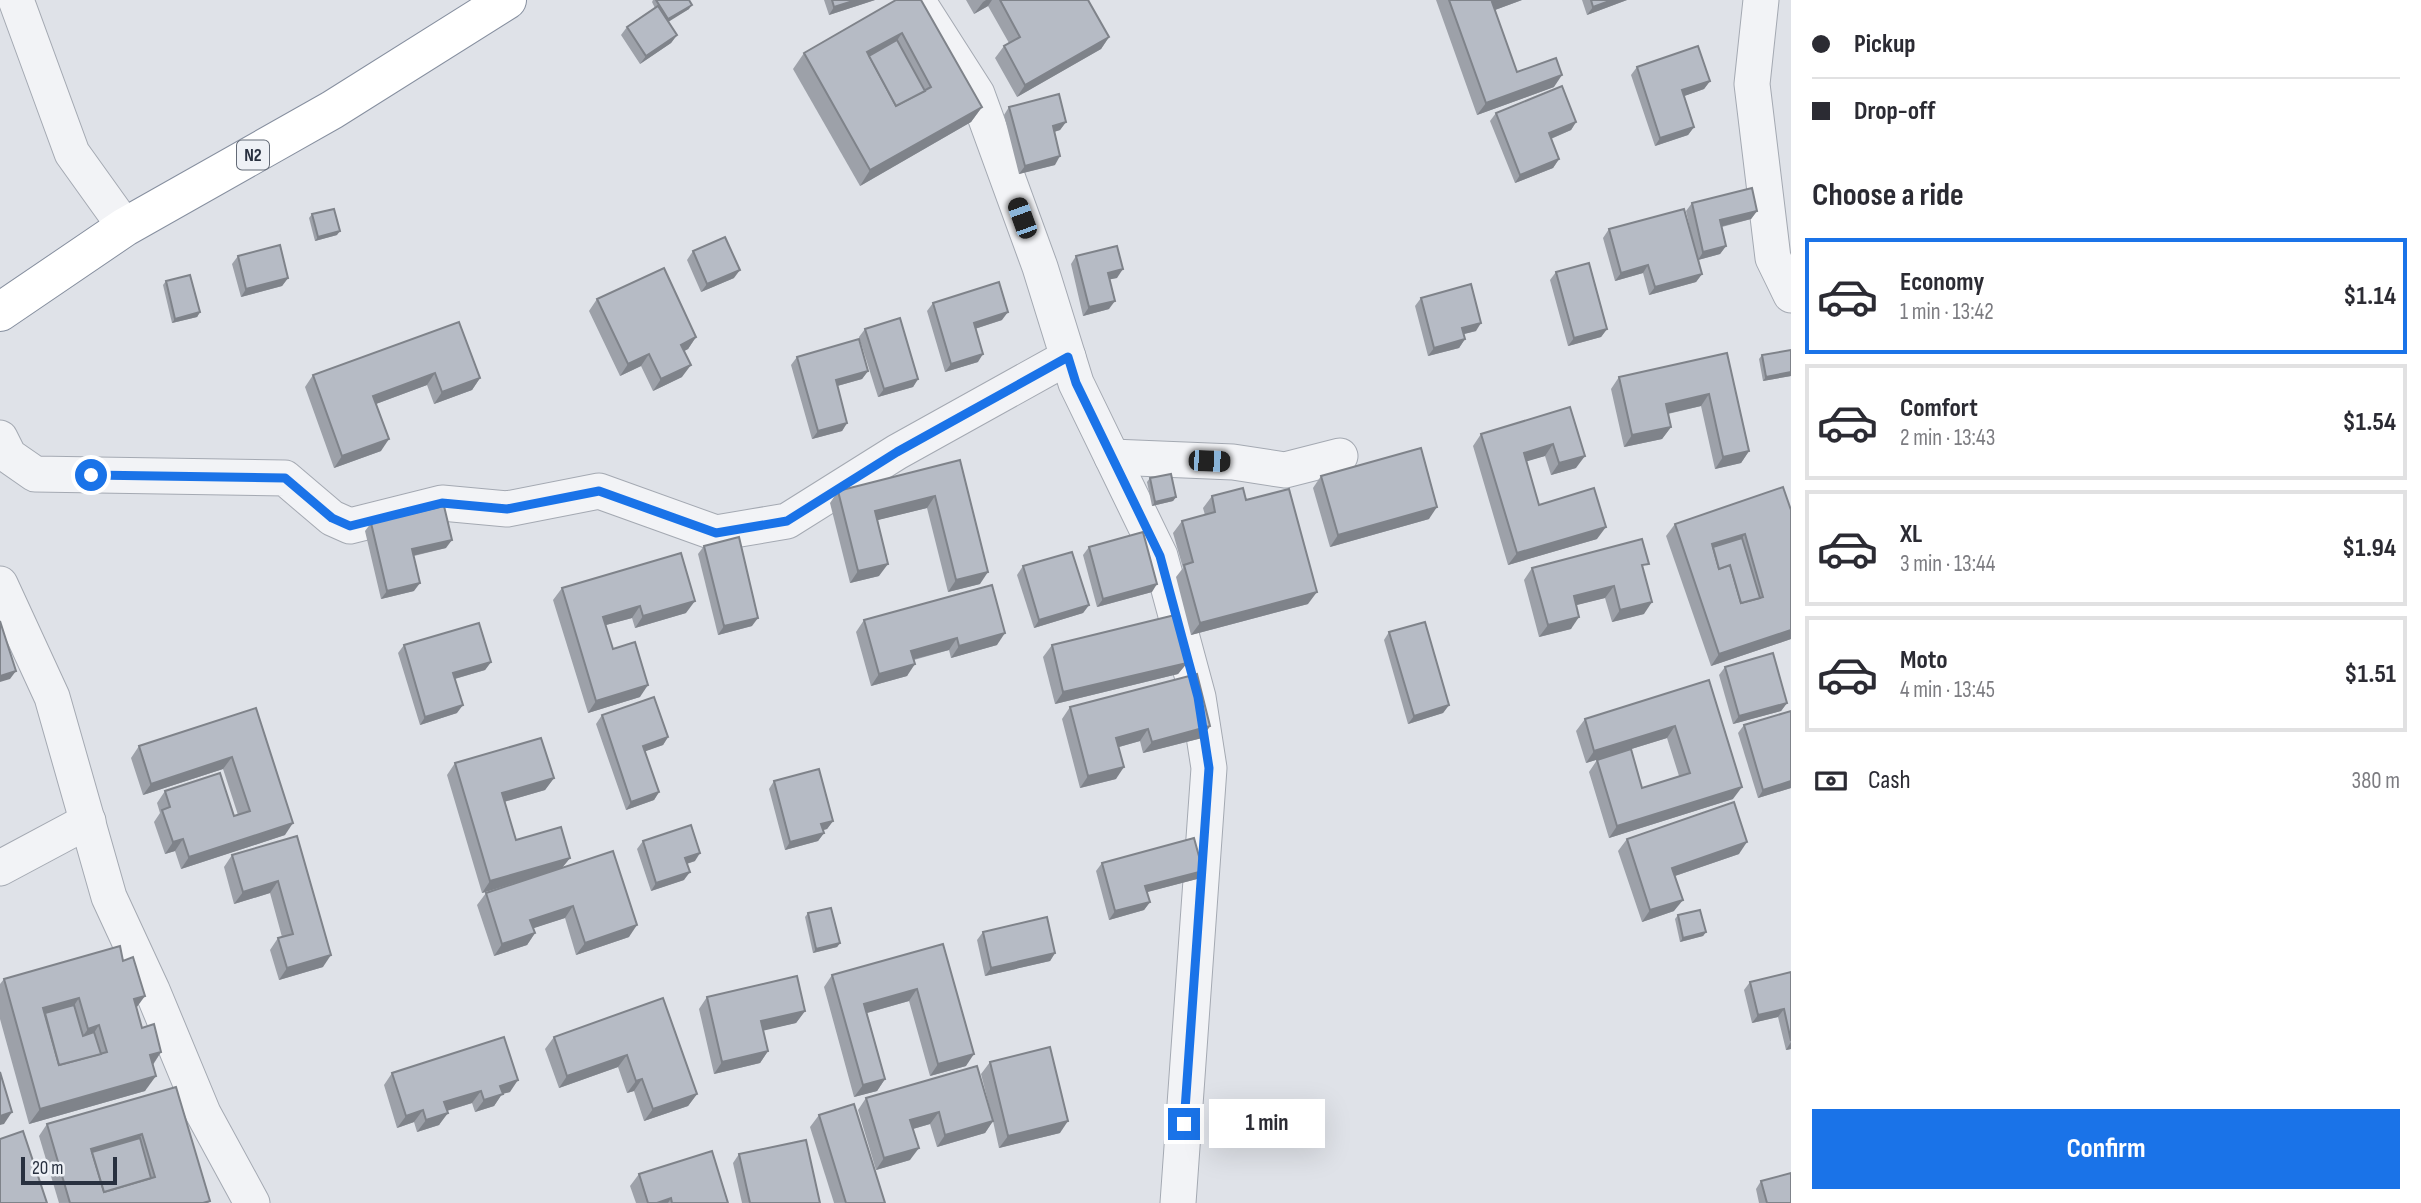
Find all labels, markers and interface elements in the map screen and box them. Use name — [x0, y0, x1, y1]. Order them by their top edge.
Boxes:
text: Pickup — [1854, 29, 1916, 60]
text: Drop-off — [1854, 96, 1935, 127]
road number: N2 — [237, 140, 269, 170]
text: Choose a ride — [1812, 176, 1964, 215]
car — [1005, 195, 1040, 241]
icon: car — [1816, 265, 1879, 328]
text: Economy — [1900, 267, 1984, 298]
text: $1.14 — [2343, 281, 2396, 312]
text: 1 min · 13:42 — [1900, 298, 1994, 326]
icon: car — [1816, 391, 1879, 454]
text: Comfort — [1900, 393, 1978, 424]
text: $1.54 — [2342, 407, 2396, 438]
text: 2 min · 13:43 — [1900, 424, 1995, 452]
car — [1188, 450, 1231, 472]
route start — [75, 459, 107, 491]
icon: car — [1816, 517, 1879, 580]
text: XL — [1900, 519, 1922, 550]
text: $1.94 — [2342, 533, 2396, 564]
text: 3 min · 13:44 — [1900, 550, 1995, 578]
icon: car — [1816, 643, 1879, 706]
text: Moto — [1900, 645, 1948, 676]
text: $1.51 — [2344, 659, 2396, 690]
text: 4 min · 13:45 — [1900, 676, 1995, 704]
icon: cash — [1812, 762, 1850, 800]
text: Cash — [1868, 765, 1911, 796]
text: 380 m — [2352, 767, 2400, 795]
callout: 1 min — [1208, 1100, 1324, 1148]
route end — [1168, 1108, 1200, 1140]
text: 1 min — [1246, 1109, 1288, 1137]
button: Confirm — [1812, 1109, 2400, 1189]
scale bar — [21, 1154, 117, 1186]
text: 20 m — [32, 1157, 64, 1180]

